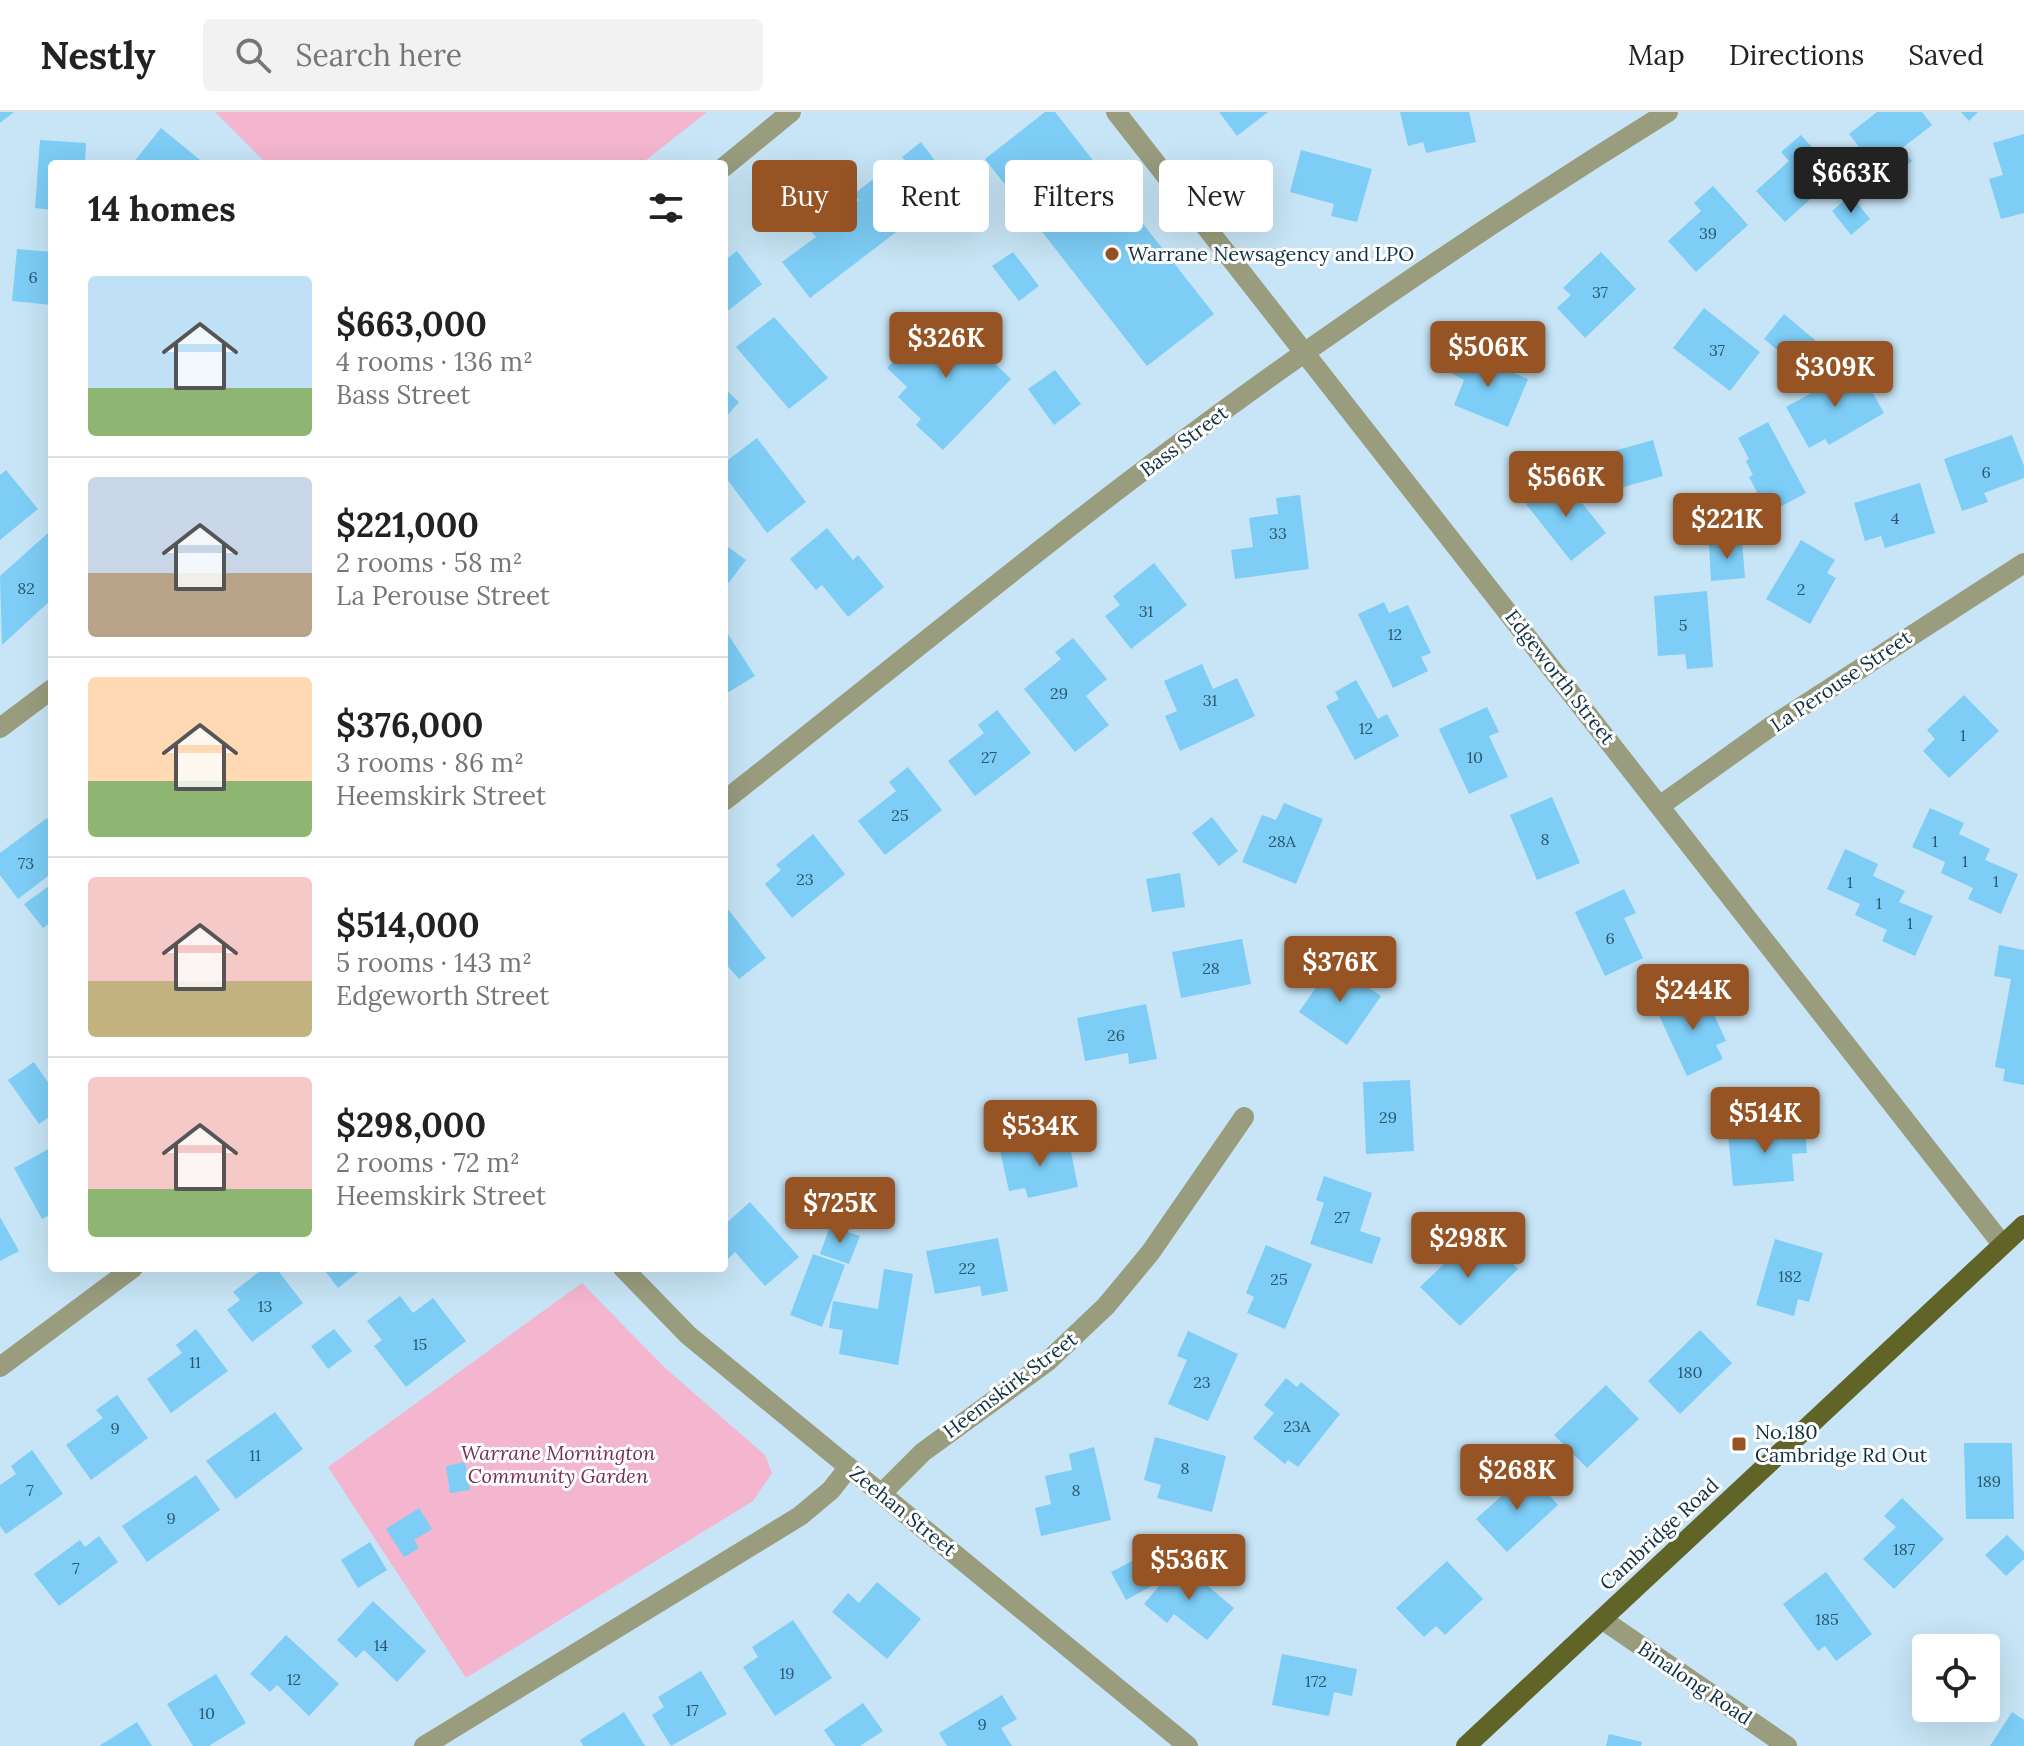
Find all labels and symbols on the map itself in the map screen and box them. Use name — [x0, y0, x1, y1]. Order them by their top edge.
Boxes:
pin: $663K — [1795, 147, 1907, 215]
house number: 39 — [1699, 223, 1717, 243]
place label: Warrane Newsagency and LPO — [1128, 241, 1414, 266]
marker: Warrane Newsagency and LPO — [1103, 245, 1121, 263]
house number: 6 — [28, 267, 38, 287]
house number: 37 — [1592, 282, 1609, 302]
pin: $326K — [890, 312, 1002, 380]
pin: $506K — [1432, 321, 1544, 389]
house number: 37 — [1709, 340, 1726, 360]
pin: $309K — [1779, 341, 1891, 409]
street label: Bass Street — [1135, 399, 1233, 482]
pin: $566K — [1510, 451, 1622, 519]
house number: 6 — [1981, 462, 1991, 482]
pin: $221K — [1671, 493, 1783, 561]
house number: 4 — [1891, 508, 1900, 528]
house number: 33 — [1269, 523, 1287, 543]
house number: 82 — [17, 578, 35, 598]
house number: 2 — [1797, 579, 1805, 599]
house number: 31 — [1139, 601, 1154, 621]
street label: Edgeworth Street — [1500, 604, 1621, 749]
house number: 5 — [1679, 615, 1687, 635]
house number: 12 — [1388, 624, 1402, 644]
street label: La Perouse Street — [1766, 624, 1916, 737]
house number: 29 — [1050, 683, 1068, 703]
house number: 31 — [1203, 690, 1218, 710]
house number: 12 — [1359, 718, 1373, 738]
house number: 1 — [1960, 725, 1966, 745]
house number: 27 — [981, 747, 998, 767]
house number: 10 — [1467, 747, 1483, 767]
house number: 25 — [891, 805, 909, 825]
house number: 8 — [1541, 829, 1550, 849]
house number: 28A — [1268, 831, 1297, 851]
house number: 1 — [1932, 831, 1938, 851]
house number: 1 — [1962, 851, 1968, 871]
house number: 73 — [18, 853, 34, 873]
house number: 23 — [796, 869, 814, 889]
house number: 1 — [1993, 871, 1999, 891]
house number: 1 — [1847, 872, 1853, 892]
house number: 1 — [1876, 893, 1882, 913]
house number: 1 — [1907, 913, 1913, 933]
house number: 6 — [1605, 928, 1615, 948]
pin: $376K — [1284, 936, 1396, 1004]
house number: 28 — [1202, 958, 1220, 978]
pin: $244K — [1637, 964, 1749, 1032]
house number: 26 — [1107, 1025, 1125, 1045]
pin: $514K — [1709, 1087, 1821, 1155]
pin: $534K — [984, 1100, 1096, 1168]
house number: 29 — [1379, 1107, 1397, 1127]
pin: $725K — [784, 1177, 896, 1245]
house number: 27 — [1334, 1207, 1351, 1227]
pin: $298K — [1412, 1212, 1524, 1280]
house number: 22 — [958, 1258, 976, 1278]
house number: 182 — [1778, 1266, 1802, 1286]
house number: 25 — [1270, 1269, 1288, 1289]
house number: 13 — [258, 1296, 272, 1316]
street label: Heemskirk Street — [938, 1326, 1082, 1443]
house number: 15 — [413, 1334, 427, 1354]
house number: 11 — [189, 1352, 201, 1372]
house number: 180 — [1678, 1362, 1702, 1382]
house number: 23 — [1193, 1372, 1211, 1392]
house number: 23A — [1283, 1416, 1312, 1436]
house number: 9 — [110, 1418, 120, 1438]
place label: No.180 Cambridge Rd Out — [1755, 1419, 1928, 1467]
marker: No.180 Cambridge Rd Out — [1730, 1435, 1748, 1453]
park label: Warrane Mornington Community Garden — [461, 1440, 656, 1488]
pin: $268K — [1461, 1444, 1573, 1512]
house number: 11 — [249, 1445, 261, 1465]
house number: 8 — [1181, 1458, 1190, 1478]
street label: Zeehan Street — [845, 1460, 962, 1561]
house number: 189 — [1977, 1471, 2001, 1491]
street label: Cambridge Road — [1594, 1472, 1723, 1595]
house number: 7 — [26, 1480, 34, 1500]
house number: 8 — [1072, 1480, 1081, 1500]
house number: 9 — [166, 1508, 176, 1528]
pin: $536K — [1133, 1534, 1245, 1602]
house number: 187 — [1893, 1539, 1916, 1559]
house number: 7 — [72, 1558, 80, 1578]
house number: 185 — [1815, 1609, 1839, 1629]
house number: 14 — [374, 1635, 389, 1655]
street label: Binalong Road — [1633, 1635, 1757, 1730]
house number: 19 — [779, 1663, 795, 1683]
house number: 12 — [287, 1669, 301, 1689]
house number: 172 — [1305, 1671, 1327, 1691]
house number: 17 — [685, 1700, 699, 1720]
house number: 10 — [199, 1703, 215, 1723]
house number: 9 — [977, 1714, 987, 1734]

